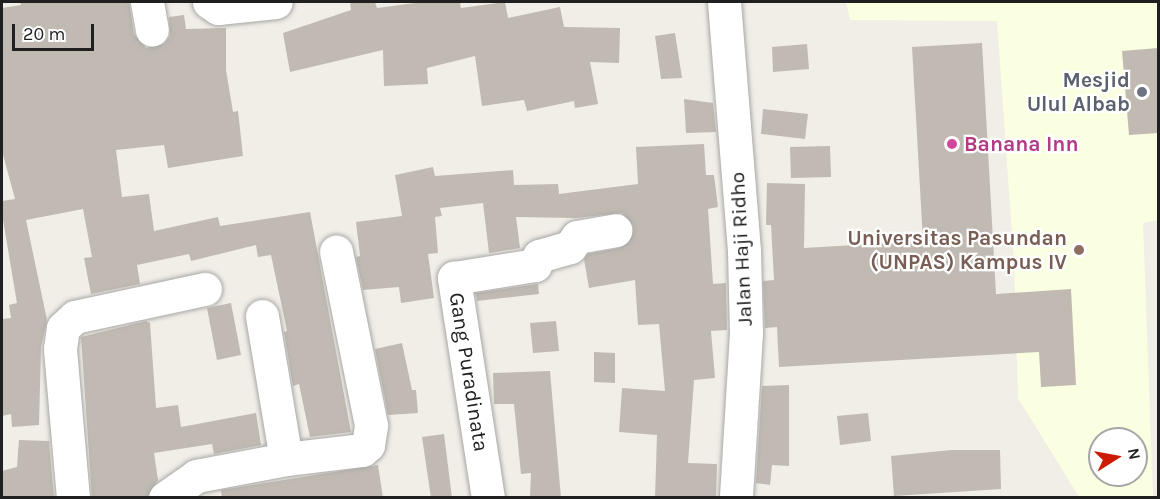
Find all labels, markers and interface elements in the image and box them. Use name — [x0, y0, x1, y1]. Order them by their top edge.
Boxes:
scale bar — [15, 12, 98, 50]
text: 20 m — [23, 23, 65, 45]
place label: Mesjid Ulul Albab — [1027, 67, 1130, 117]
marker: Mesjid Ulul Albab — [1135, 85, 1149, 99]
place label: Banana Inn — [964, 131, 1079, 157]
marker: Banana Inn — [945, 137, 959, 151]
street label: Jalan Haji Ridho — [724, 171, 758, 327]
place label: Universitas Pasundan (UNPAS) Kampus IV — [847, 225, 1067, 275]
marker: Universitas Pasundan (UNPAS) Kampus IV — [1072, 243, 1086, 257]
street label: Gang Puradinata — [444, 291, 494, 453]
north arrow — [1088, 427, 1148, 487]
text: N — [1124, 446, 1145, 461]

